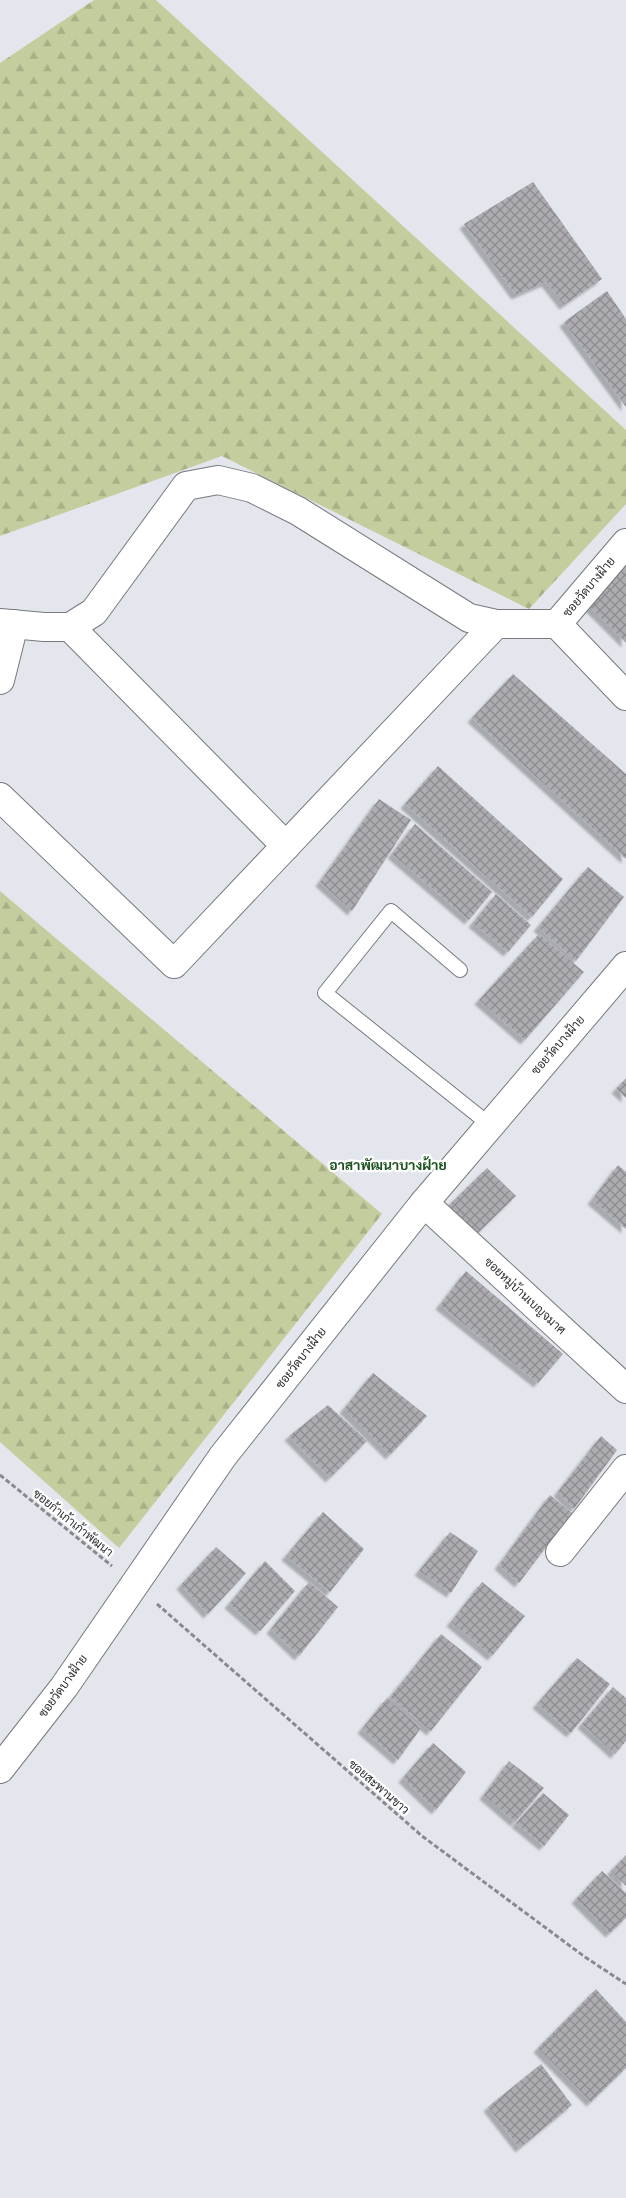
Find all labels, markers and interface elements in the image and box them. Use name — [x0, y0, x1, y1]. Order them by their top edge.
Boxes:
street label: ซอยวัดบางฝ้าย — [559, 554, 619, 620]
street label: ซอยวัดบางฝ้าย — [528, 1012, 588, 1078]
district label: อาสาพัฒนาบางฝ้าย — [329, 1155, 447, 1175]
street label: ซอยหมู่บ้านเบญจมาศ — [481, 1254, 569, 1338]
street label: ซอยวัดบางฝ้าย — [272, 1324, 330, 1392]
street label: ซอยก้าเก้าเก้าพัฒนา — [29, 1486, 117, 1560]
street label: ซอยวัดบางฝ้าย — [35, 1651, 91, 1721]
street label: ซอยสะพานขาว — [345, 1756, 413, 1818]

